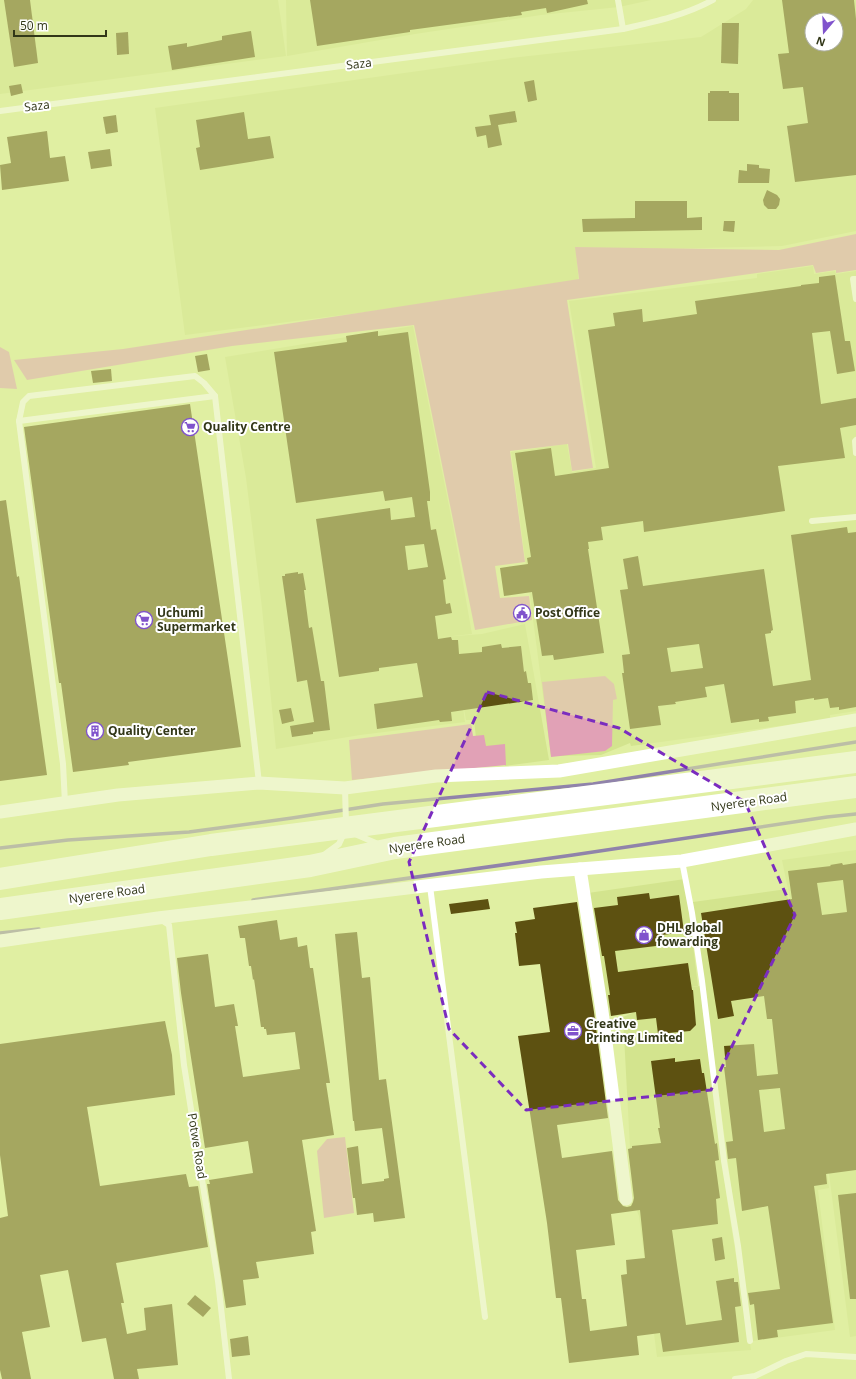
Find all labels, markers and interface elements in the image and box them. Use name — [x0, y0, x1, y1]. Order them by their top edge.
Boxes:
scale bar — [14, 12, 106, 38]
north arrow — [804, 12, 844, 52]
text: 50 m — [20, 17, 48, 34]
text: N — [814, 33, 827, 50]
street label: Saza — [345, 54, 373, 73]
street label: Saza — [23, 96, 51, 115]
supermarket icon: Quality Centre — [180, 417, 200, 437]
place label: Quality Centre — [203, 418, 291, 435]
public building icon: Post Office — [512, 603, 532, 623]
place label: Uchumi Supermarket — [157, 604, 236, 635]
place label: Post Office — [535, 604, 600, 621]
supermarket icon: Uchumi Supermarket — [134, 610, 154, 630]
building icon: Quality Center — [85, 721, 105, 741]
place label: Quality Center — [108, 722, 196, 739]
street label: Nyerere Road — [710, 788, 788, 815]
street label: Nyerere Road — [388, 830, 466, 857]
street label: Nyerere Road — [68, 880, 146, 907]
place label: DHL global fowarding — [657, 919, 721, 950]
shop icon: DHL global fowarding — [634, 925, 654, 945]
place label: Creative Printing Limited — [586, 1015, 683, 1046]
office icon: Creative Printing Limited — [563, 1021, 583, 1041]
street label: Potwe Road — [184, 1112, 211, 1180]

